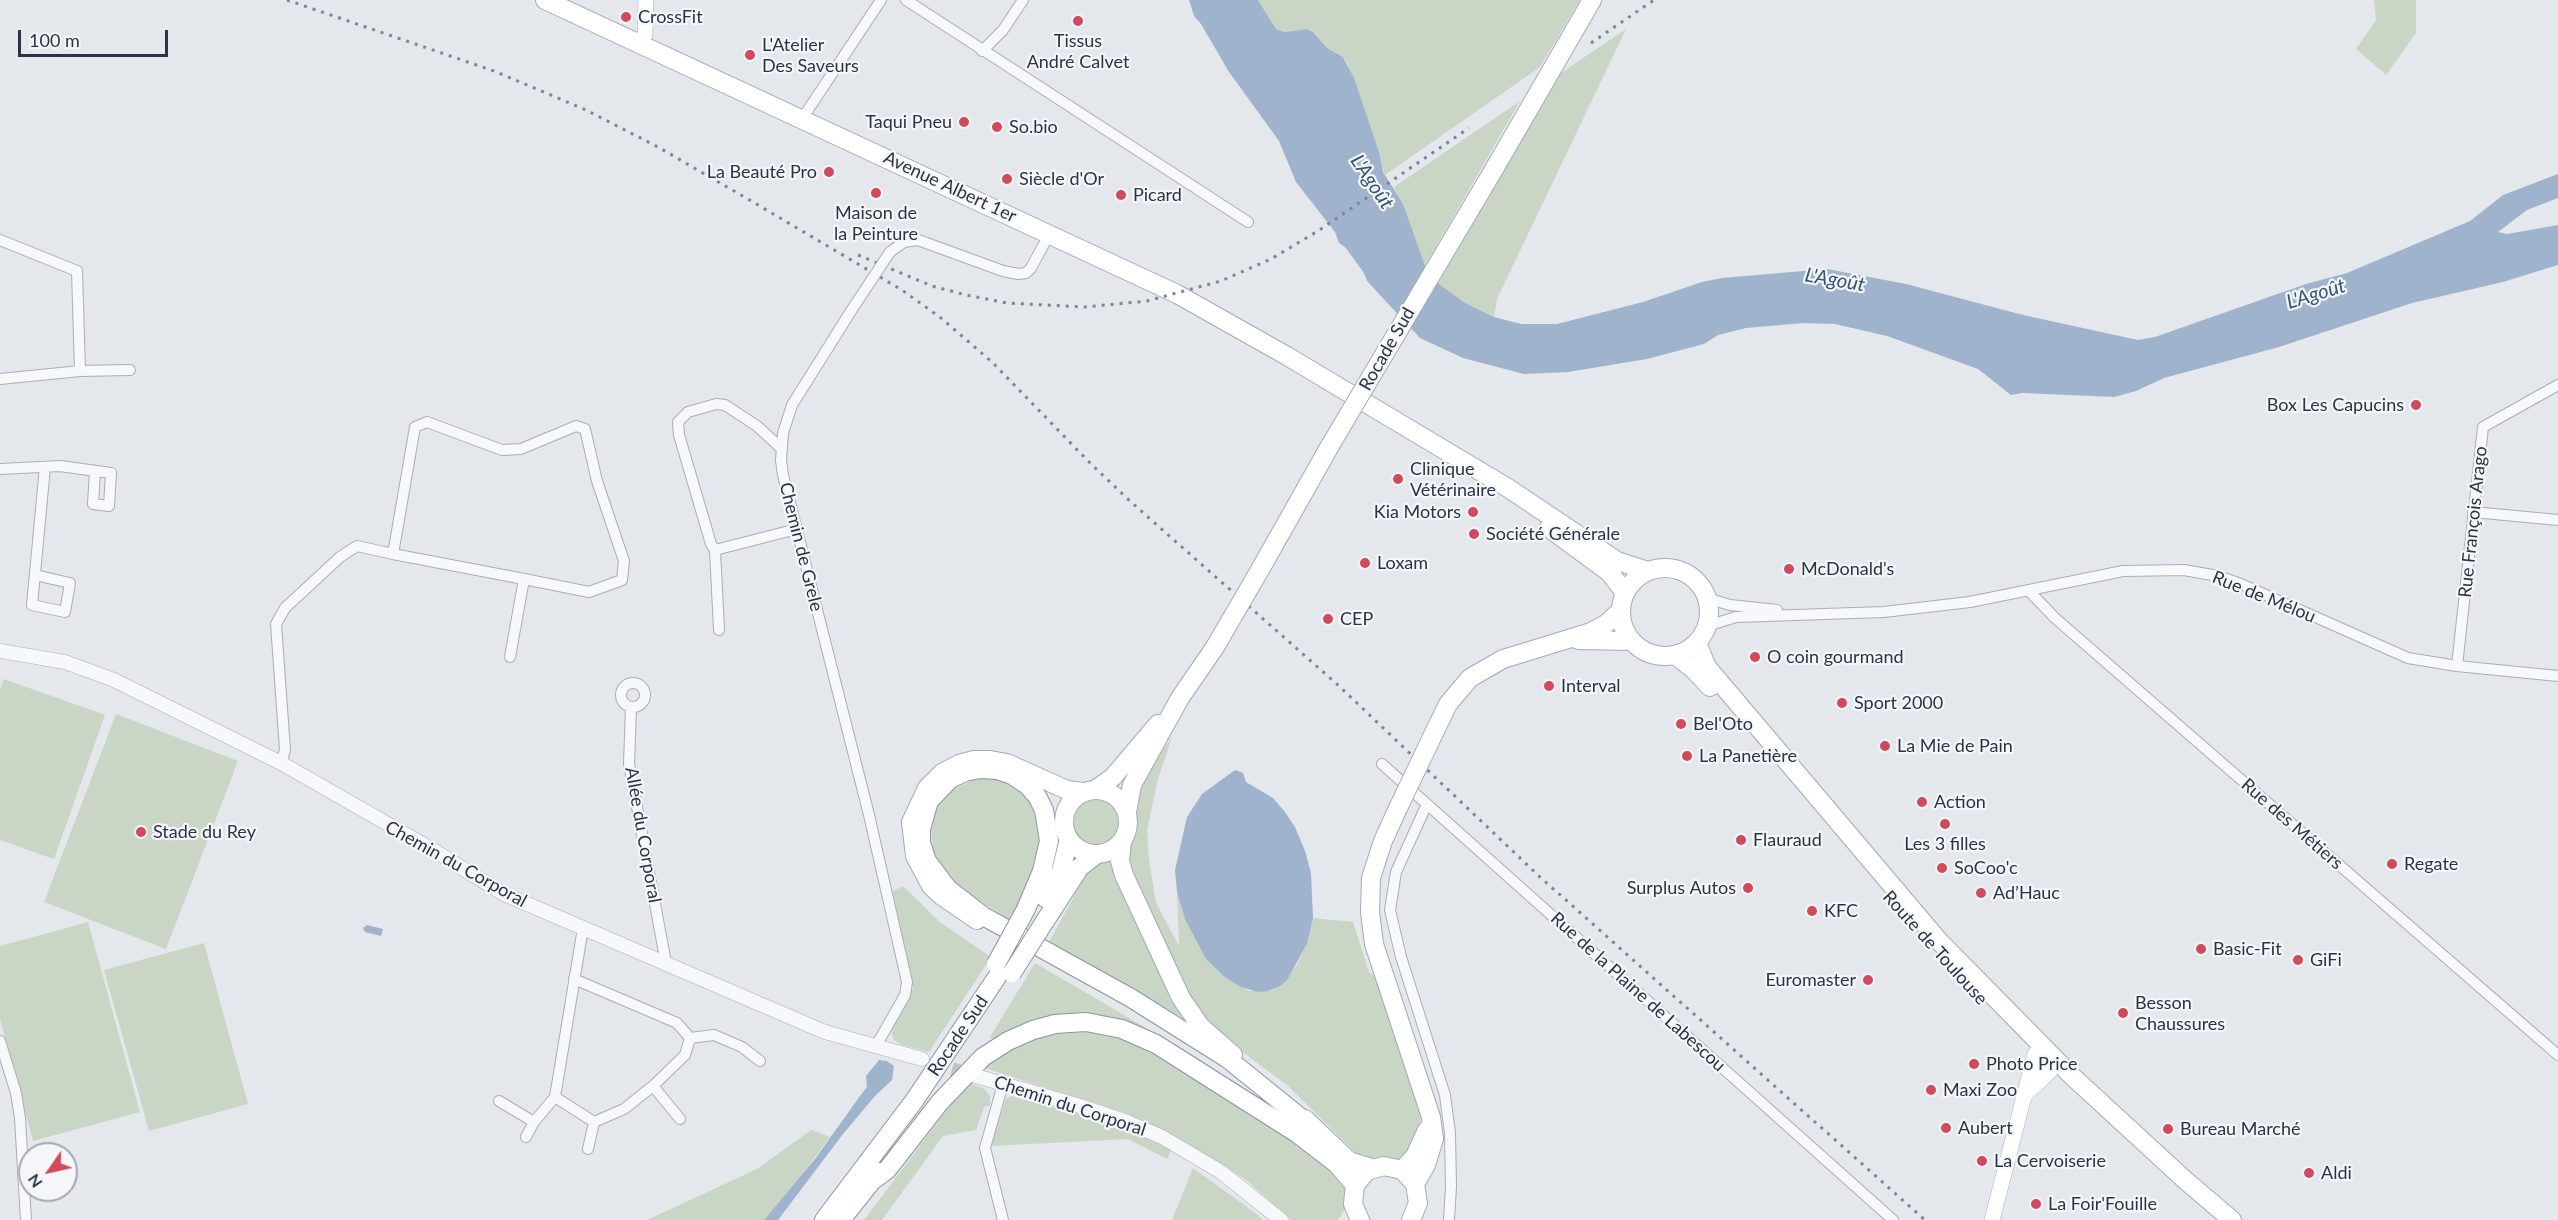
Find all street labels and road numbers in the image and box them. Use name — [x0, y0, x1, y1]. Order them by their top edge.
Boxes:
street label: Avenue Albert 1er — [880, 147, 1020, 227]
street label: Rocade Sud — [1355, 304, 1419, 394]
street label: Rue François Arago — [2454, 445, 2492, 599]
street label: Chemin de Grele — [775, 480, 827, 614]
street label: Rue de Mélou — [2209, 566, 2319, 628]
street label: Allée du Corporal — [620, 765, 666, 905]
street label: Rue des Métiers — [2237, 774, 2347, 874]
street label: Chemin du Corporal — [381, 816, 531, 912]
street label: Route de Toulouse — [1878, 886, 1992, 1010]
street label: Rue de la Plaine de Labescou — [1546, 908, 1730, 1076]
street label: Rocade Sud — [923, 992, 993, 1080]
street label: Chemin du Corporal — [991, 1071, 1149, 1141]

